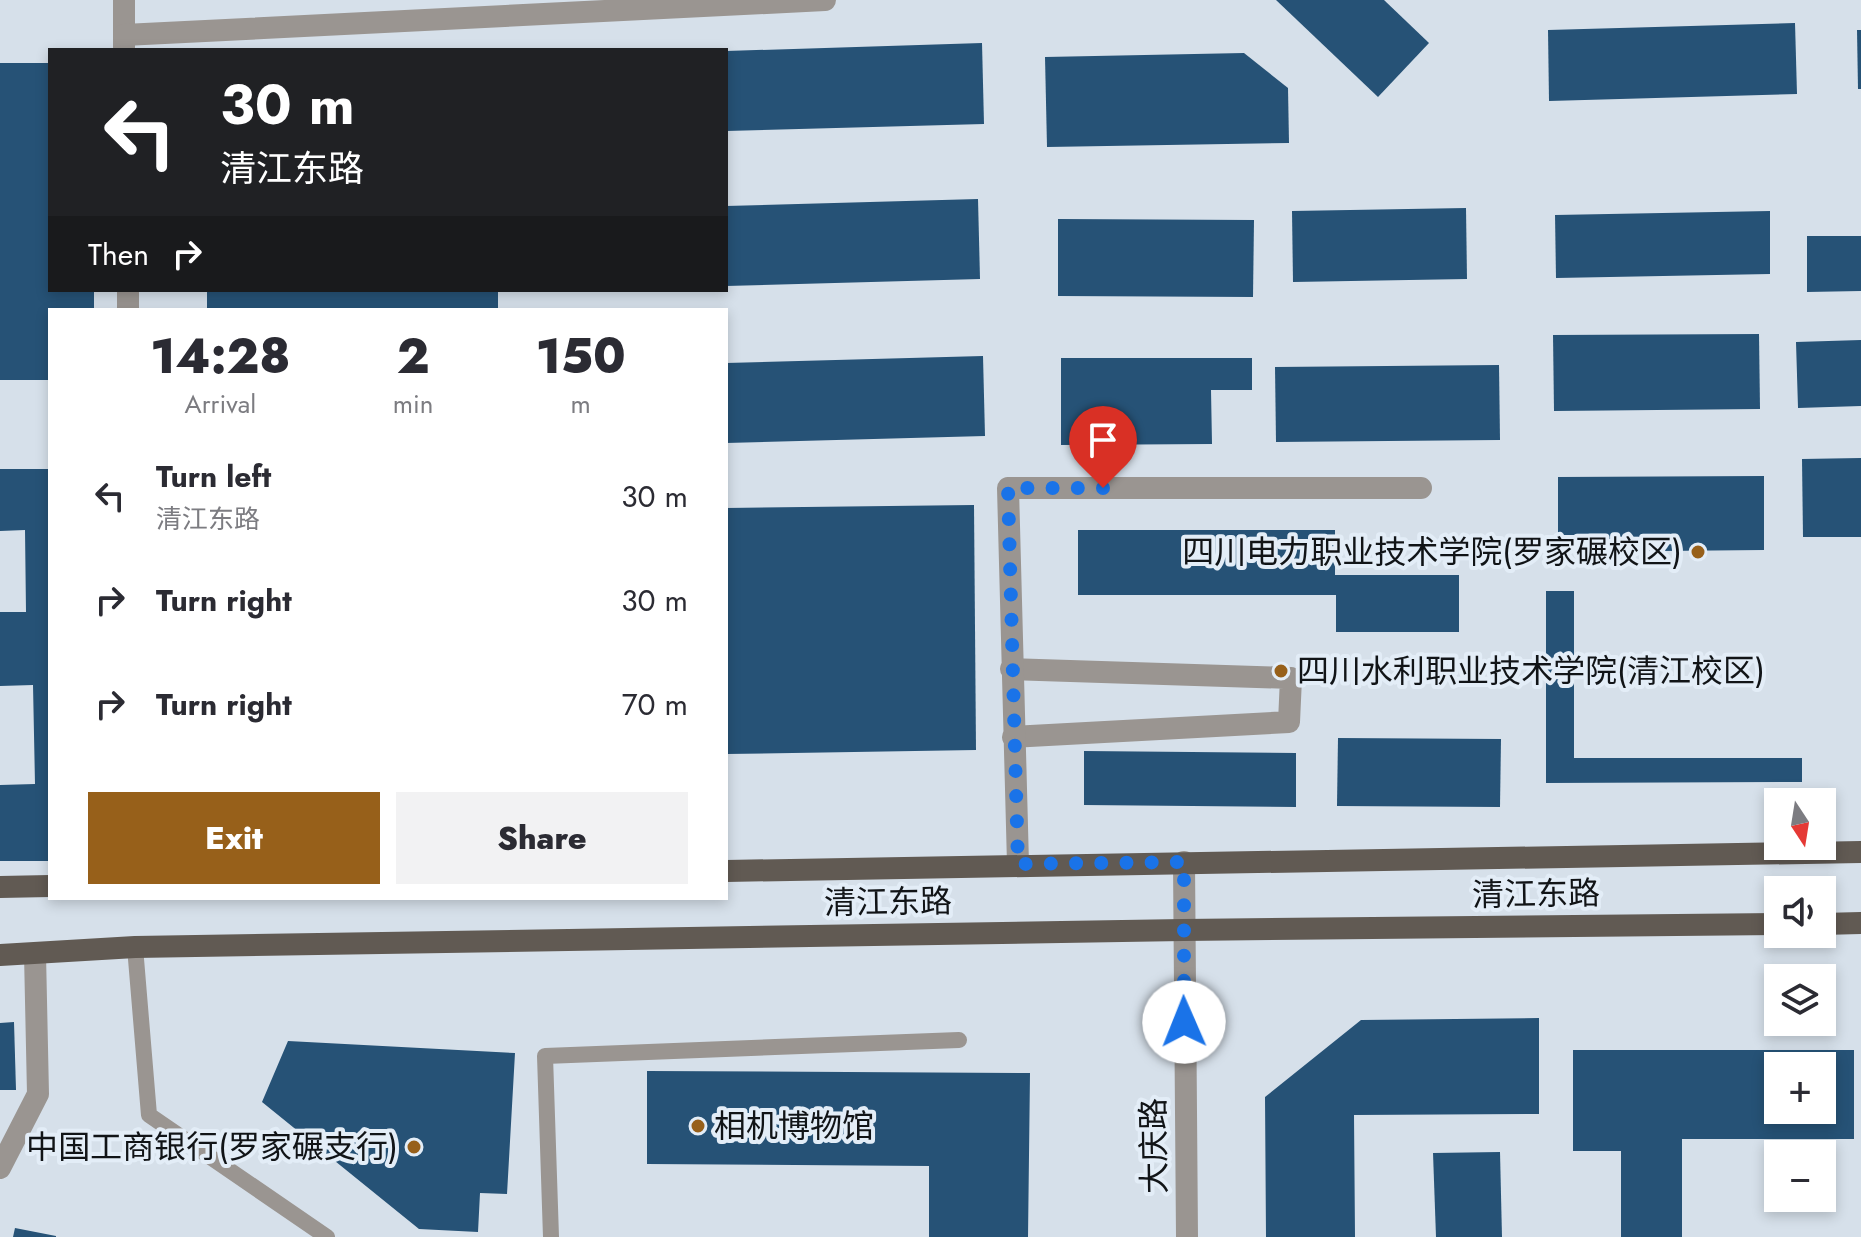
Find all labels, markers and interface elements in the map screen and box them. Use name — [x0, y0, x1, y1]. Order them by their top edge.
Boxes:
text: 30 m — [220, 64, 355, 145]
icon: left — [88, 80, 192, 184]
text: 清江东路 — [220, 142, 364, 194]
icon: right — [165, 232, 209, 276]
text: Then — [88, 233, 149, 276]
text: 14:28 — [150, 322, 290, 391]
text: 2 — [397, 322, 429, 391]
text: 150 — [536, 322, 626, 391]
text: Arrival — [185, 385, 256, 423]
text: min — [393, 385, 433, 423]
text: m — [571, 385, 591, 423]
pin — [1069, 406, 1137, 488]
icon: arrive — [1081, 418, 1125, 462]
text: Turn left — [156, 455, 271, 498]
icon: left — [88, 474, 132, 518]
text: 30 m — [621, 475, 688, 518]
text: 清江东路 — [156, 500, 260, 538]
place label: 四川电力职业技术学院(罗家碾校区) — [1182, 529, 1682, 575]
marker: 四川电力职业技术学院(罗家碾校区) — [1689, 543, 1707, 561]
icon: right — [88, 578, 132, 622]
text: Turn right — [156, 579, 292, 622]
text: 30 m — [621, 579, 688, 622]
place label: 四川水利职业技术学院(清江校区) — [1297, 648, 1765, 694]
marker: 四川水利职业技术学院(清江校区) — [1272, 662, 1290, 680]
icon: right — [88, 682, 132, 726]
text: Turn right — [156, 683, 292, 726]
text: 70 m — [622, 683, 688, 726]
north arrow — [1764, 788, 1836, 860]
map controls — [1764, 788, 1836, 1212]
button: Exit — [88, 792, 380, 884]
button: Share — [396, 792, 688, 884]
street label: 清江东路 — [1472, 870, 1600, 918]
button: sound — [1764, 876, 1836, 948]
street label: 清江东路 — [824, 878, 952, 926]
button: layers — [1764, 964, 1836, 1036]
position arrow — [1142, 980, 1226, 1064]
button: + — [1764, 1052, 1836, 1124]
street label: 大庆路 — [1130, 1098, 1178, 1194]
place label: 相机博物馆 — [714, 1103, 874, 1149]
marker: 相机博物馆 — [689, 1117, 707, 1135]
place label: 中国工商银行(罗家碾支行) — [26, 1124, 398, 1170]
marker: 中国工商银行(罗家碾支行) — [405, 1138, 423, 1156]
button: − — [1764, 1140, 1836, 1212]

